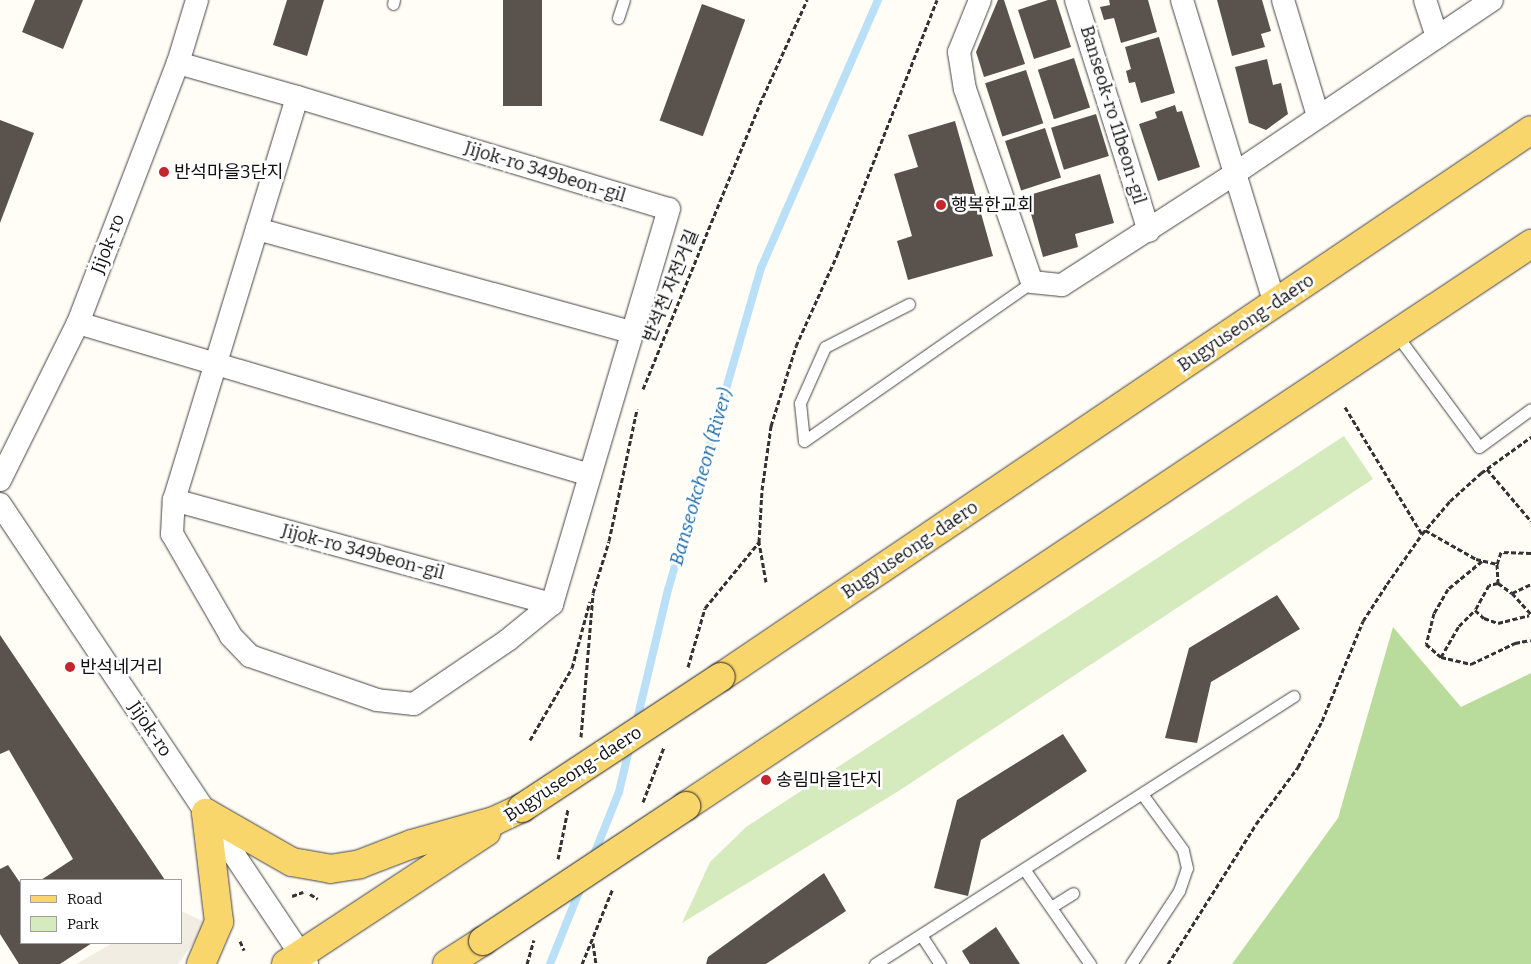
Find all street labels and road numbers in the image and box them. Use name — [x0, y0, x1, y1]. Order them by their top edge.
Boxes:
street label: Banseok-ro 11beon-gil — [1076, 23, 1150, 207]
street label: Jijok-ro 349beon-gil — [462, 137, 628, 207]
street label: Jijok-ro — [87, 211, 129, 277]
street label: 반석천 자전거길 — [639, 227, 703, 345]
street label: Bugyuseong-daero — [1174, 269, 1318, 377]
street label: Bugyuseong-daero — [838, 496, 982, 604]
street label: Jijok-ro 349beon-gil — [279, 520, 447, 584]
street label: Jijok-ro — [124, 697, 176, 761]
street label: Bugyuseong-daero — [500, 721, 646, 827]

